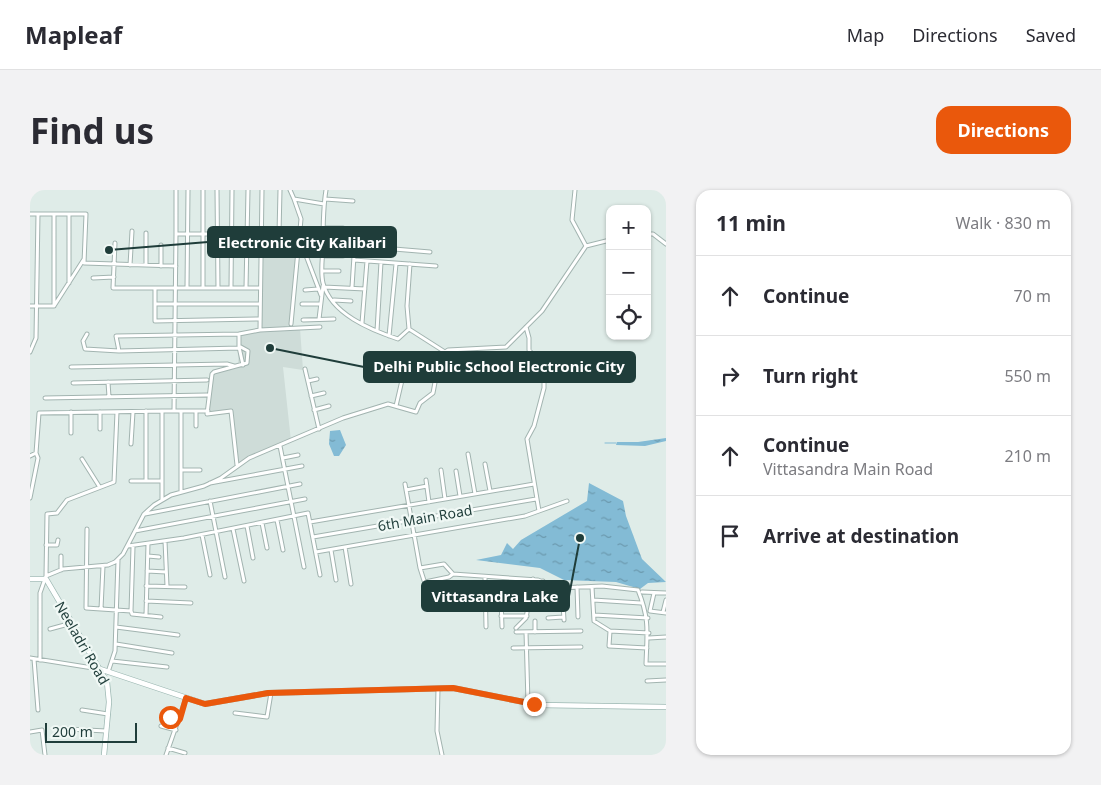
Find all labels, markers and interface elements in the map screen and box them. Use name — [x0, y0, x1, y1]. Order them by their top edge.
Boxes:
text: Mapleaf — [25, 18, 122, 51]
text: Map — [847, 23, 884, 47]
text: Directions — [912, 23, 998, 47]
text: Saved — [1026, 23, 1076, 47]
button: Directions — [936, 106, 1071, 154]
text: Find us — [30, 107, 154, 154]
map controls — [606, 205, 651, 340]
button: + — [606, 205, 651, 250]
text: 11 min — [716, 209, 786, 237]
text: Walk · 830 m — [956, 212, 1051, 234]
callout: Electronic City Kalibari — [208, 227, 396, 257]
text: Electronic City Kalibari — [218, 232, 386, 252]
button: − — [606, 250, 651, 295]
icon: ahead — [716, 282, 744, 310]
text: Continue — [763, 283, 849, 309]
text: 70 m — [1014, 285, 1051, 307]
button: locate — [606, 295, 651, 340]
callout: Delhi Public School Electronic City — [364, 352, 635, 382]
text: Delhi Public School Electronic City — [373, 356, 625, 376]
icon: right — [716, 362, 744, 390]
text: Turn right — [763, 363, 858, 389]
text: 550 m — [1004, 365, 1051, 387]
text: Continue — [763, 432, 849, 458]
icon: ahead — [716, 442, 744, 470]
text: 210 m — [1004, 445, 1051, 467]
text: Vittasandra Main Road — [763, 458, 933, 480]
street label: 6th Main Road — [376, 500, 474, 535]
icon: arrive — [716, 522, 744, 550]
text: Arrive at destination — [763, 523, 959, 549]
callout: Vittasandra Lake — [422, 581, 569, 611]
text: Vittasandra Lake — [432, 586, 558, 606]
street label: Neeladri Road — [51, 598, 114, 688]
route end — [523, 693, 546, 716]
route start — [159, 706, 182, 729]
scale bar — [45, 720, 138, 743]
text: 200 m — [52, 722, 93, 741]

